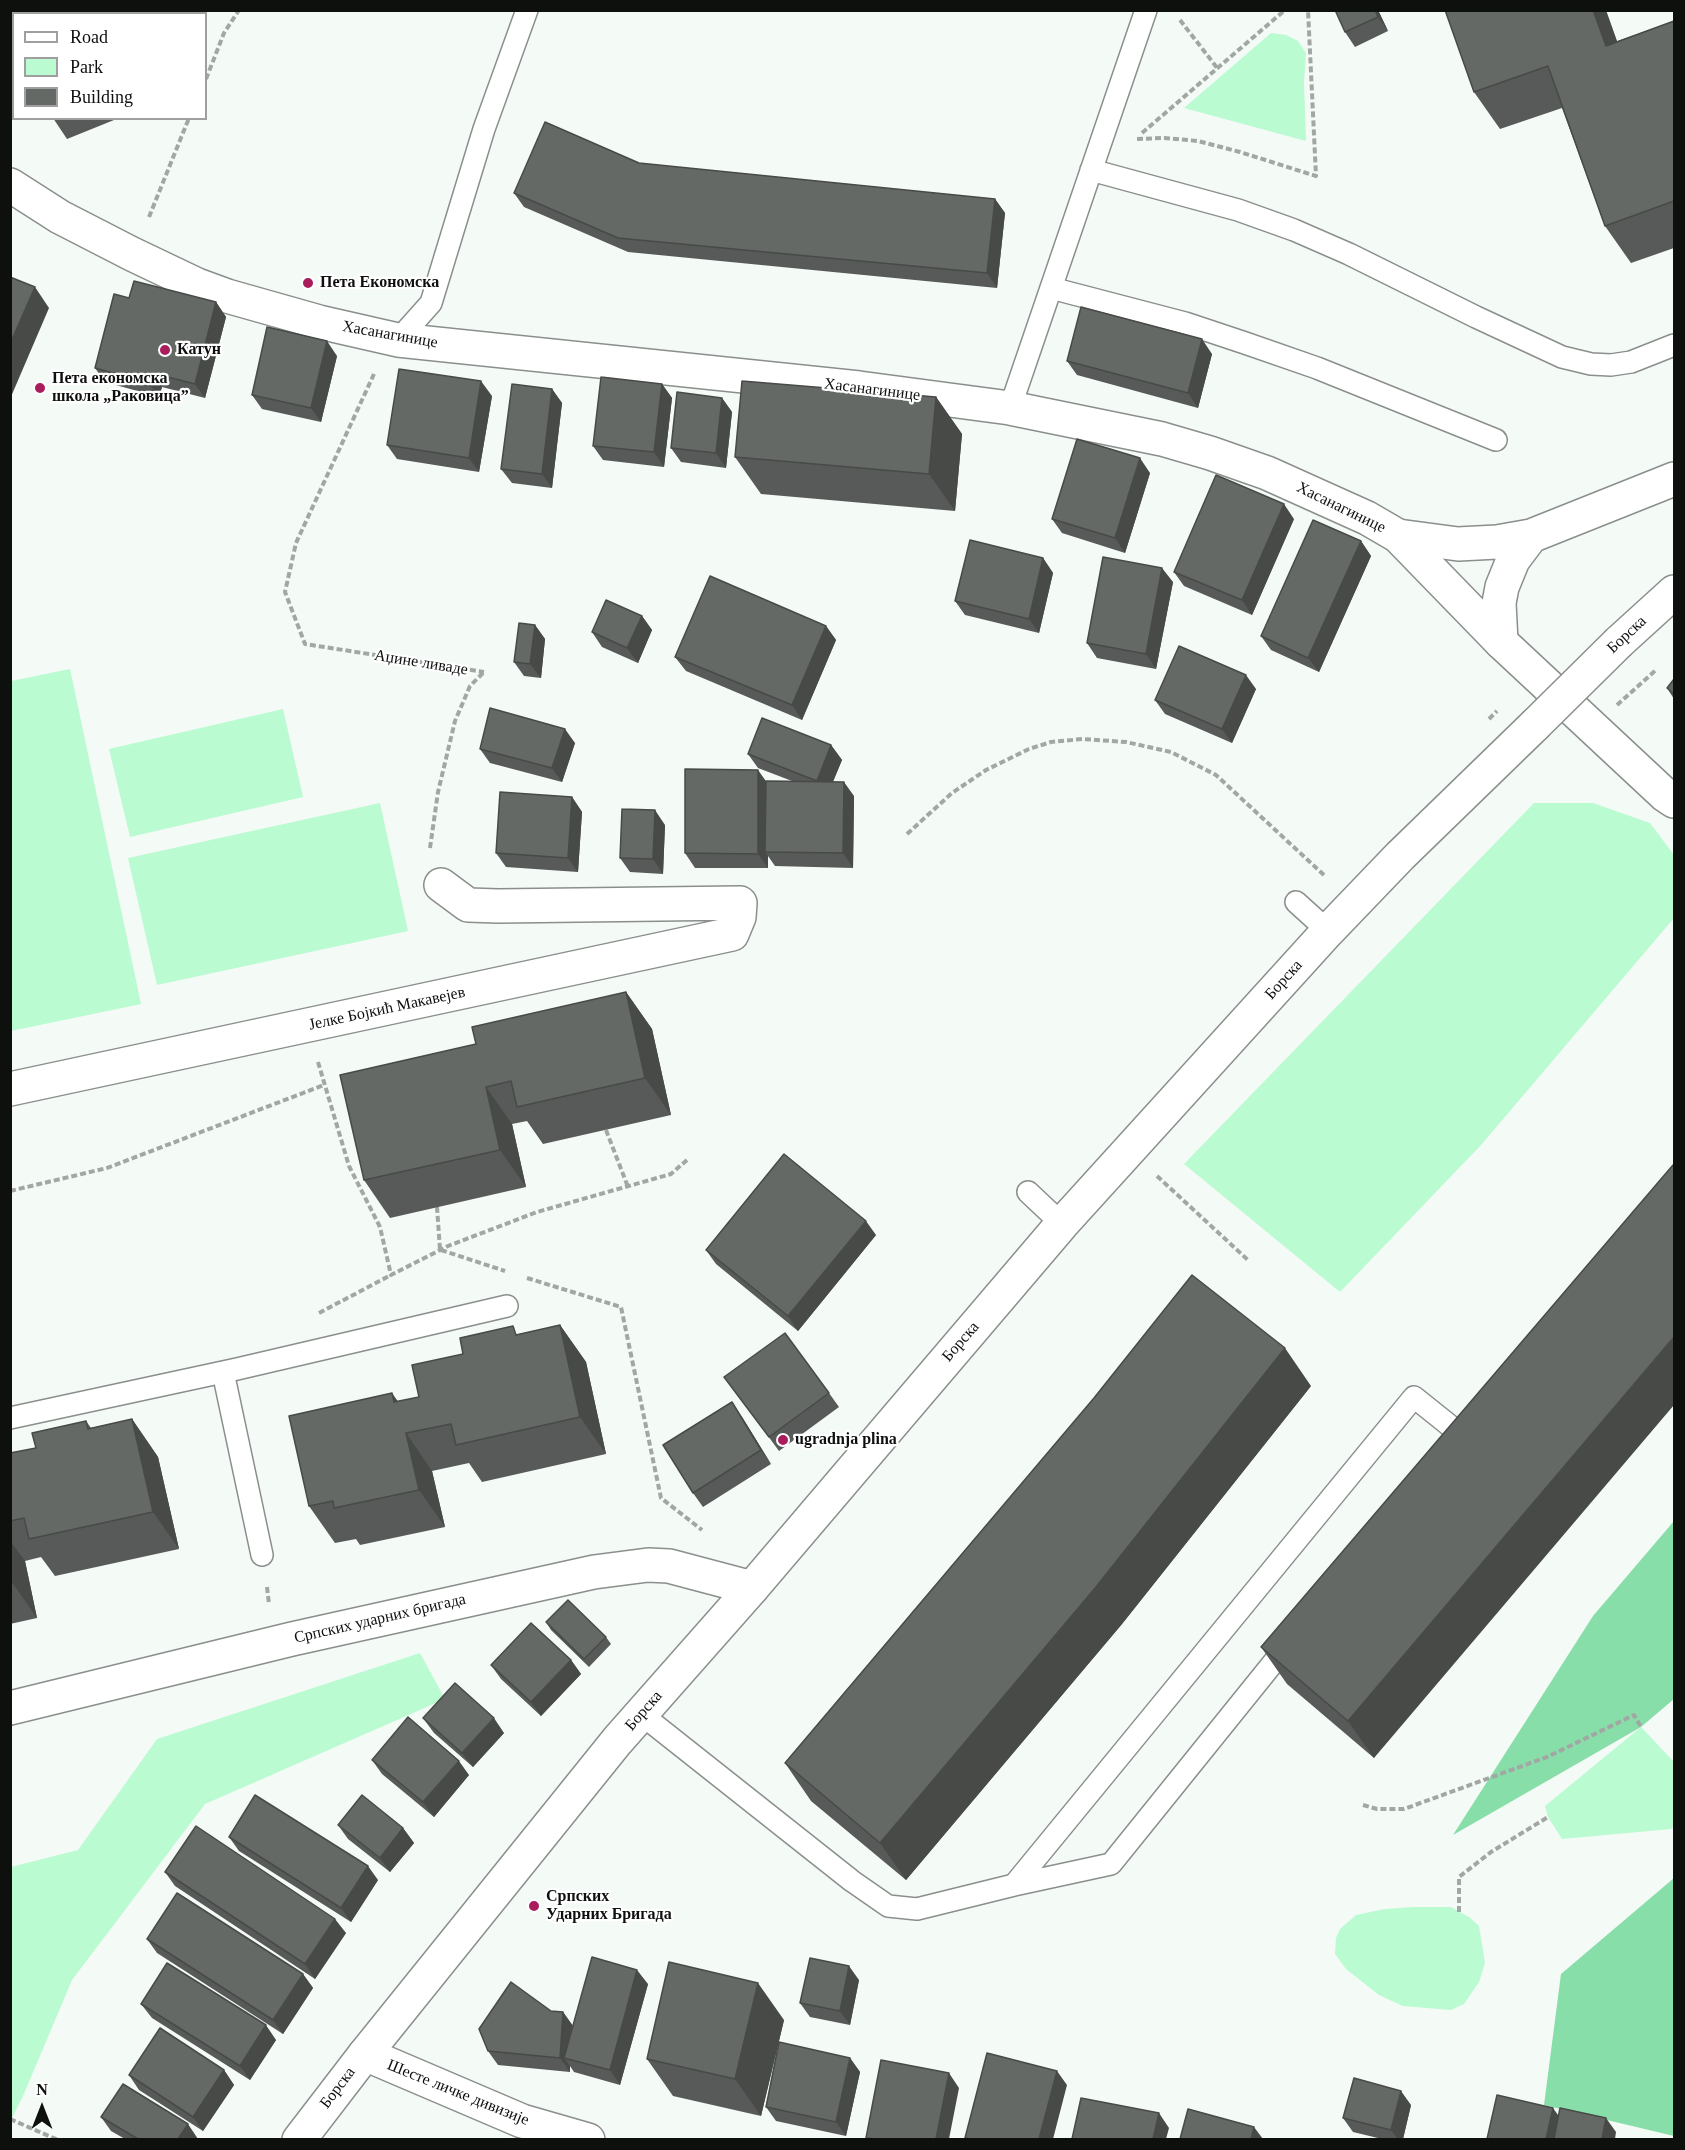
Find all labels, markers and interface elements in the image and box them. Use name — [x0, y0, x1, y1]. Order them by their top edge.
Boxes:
legend — [12, 12, 207, 120]
text: Road — [70, 27, 108, 47]
text: Park — [70, 57, 103, 77]
text: Building — [70, 87, 133, 107]
place label: Пета Економска — [320, 273, 439, 293]
marker: Пета Економска — [301, 276, 315, 290]
street label: Хасанагинице — [341, 317, 439, 353]
place label: Катун — [177, 340, 221, 360]
marker: Катун — [158, 343, 172, 357]
place label: Пета економска школа „Раковица” — [52, 369, 189, 407]
street label: Хасанагинице — [823, 375, 921, 405]
marker: Пета економска школа „Раковица” — [33, 381, 47, 395]
street label: Хасанагинице — [1293, 478, 1389, 538]
street label: Борска — [1603, 612, 1651, 658]
street label: Аџине ливаде — [373, 646, 469, 680]
street label: Борска — [1261, 956, 1307, 1004]
street label: Јелке Бојкић Макавејев — [307, 983, 467, 1035]
street label: Борска — [938, 1318, 984, 1366]
place label: ugradnja plina — [795, 1430, 897, 1450]
marker: ugradnja plina — [776, 1433, 790, 1447]
street label: Српских ударних бригада — [292, 1590, 468, 1648]
street label: Борска — [621, 1687, 667, 1735]
place label: Српских Ударних Бригада — [546, 1887, 672, 1925]
marker: Српских Ударних Бригада — [527, 1899, 541, 1913]
street label: Шесте личке дивизије — [384, 2056, 532, 2130]
street label: Борска — [316, 2063, 360, 2113]
north arrow — [12, 2078, 72, 2138]
text: N — [36, 2081, 48, 2098]

